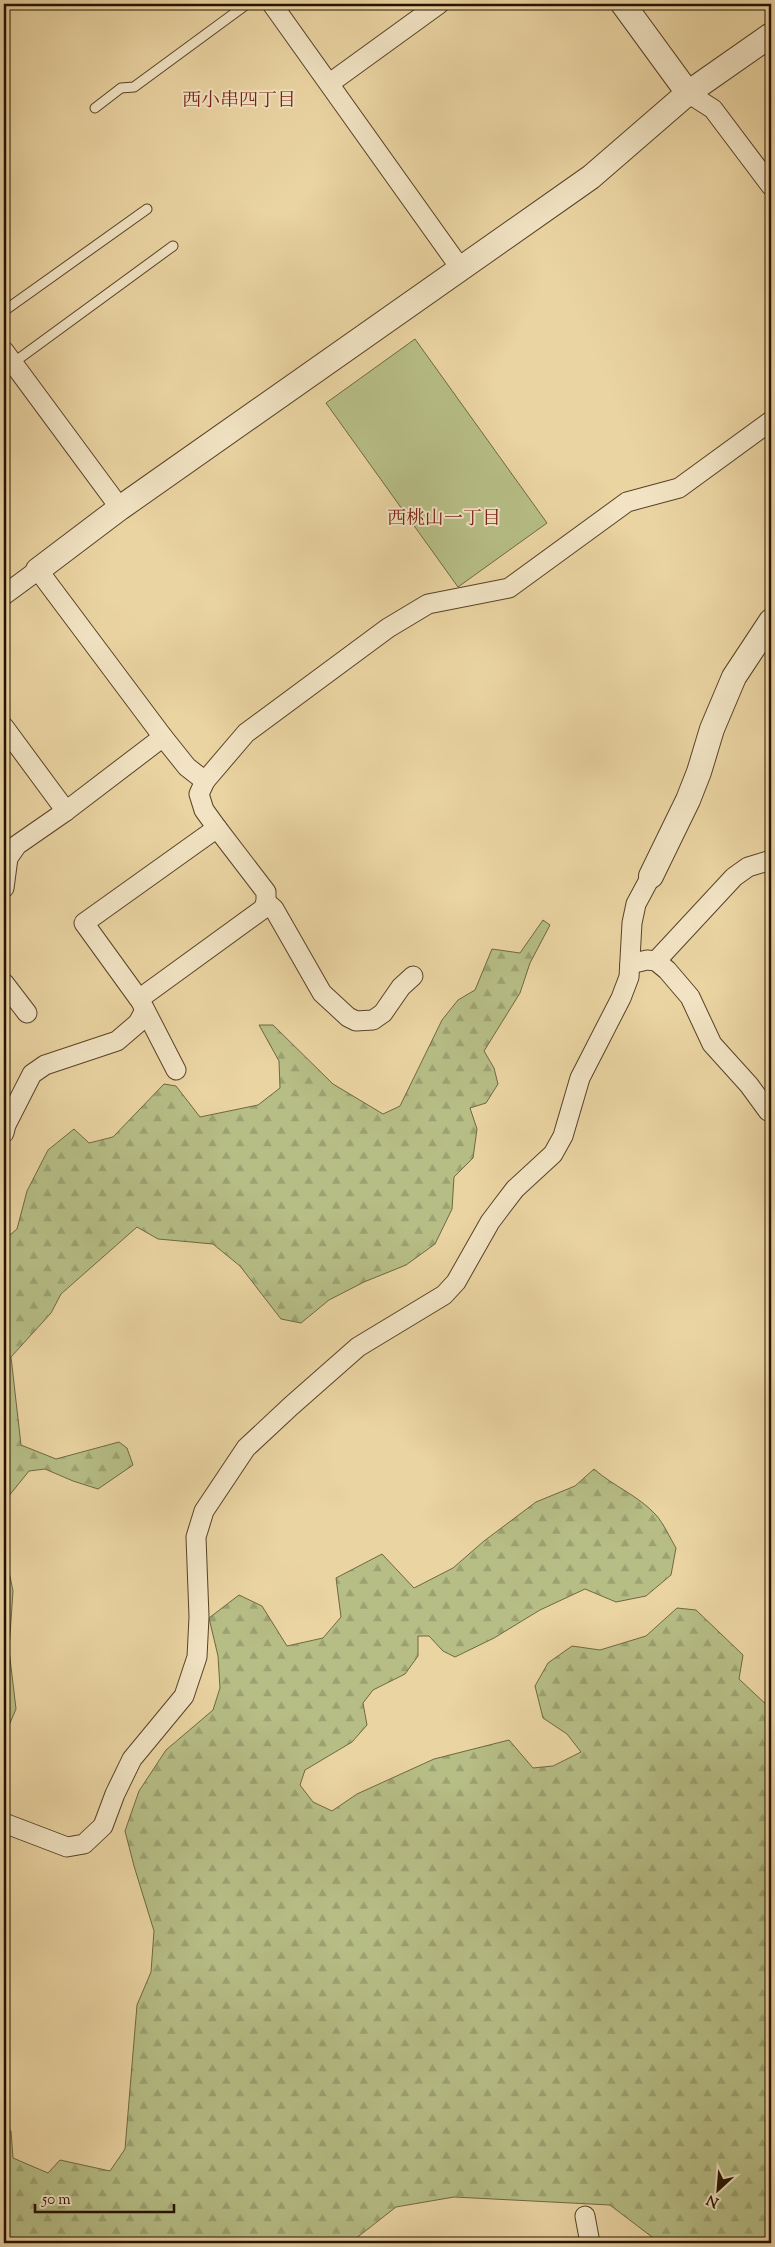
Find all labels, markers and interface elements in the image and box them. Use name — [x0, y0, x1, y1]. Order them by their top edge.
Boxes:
district label: 西小串四丁目 — [182, 88, 296, 115]
district label: 西桃山一丁目 — [387, 506, 501, 533]
north arrow — [692, 2164, 742, 2214]
scale bar — [35, 2182, 174, 2214]
text: N — [704, 2188, 723, 2211]
text: 50 m — [41, 2190, 71, 2211]

